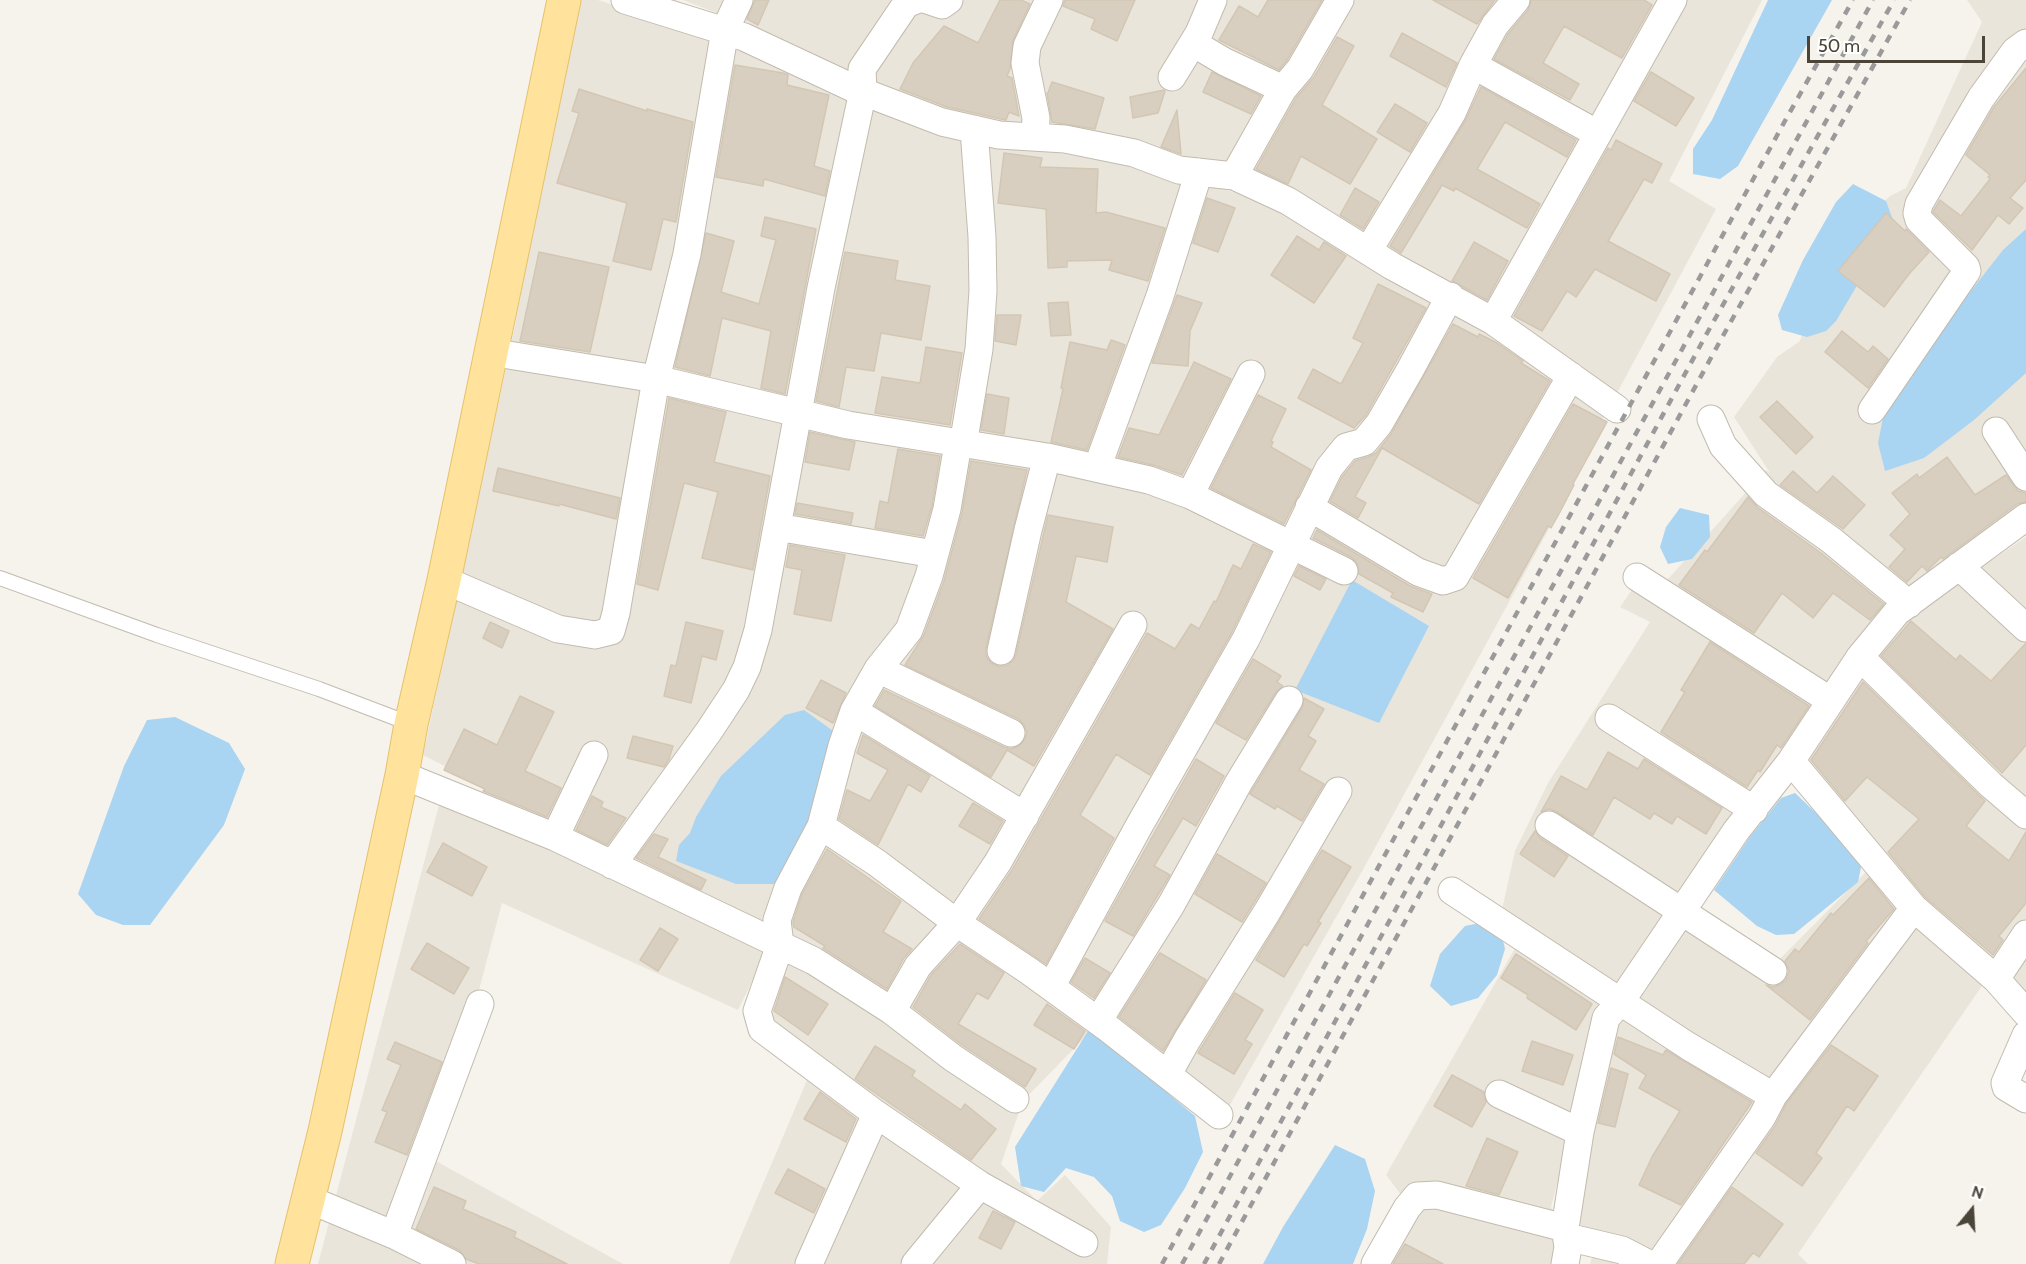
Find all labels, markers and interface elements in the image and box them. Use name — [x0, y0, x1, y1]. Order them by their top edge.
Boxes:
scale bar — [1810, 24, 1988, 62]
text: 50 m — [1818, 35, 1860, 57]
north arrow — [1942, 1180, 2002, 1240]
text: N — [1969, 1182, 1986, 1203]

